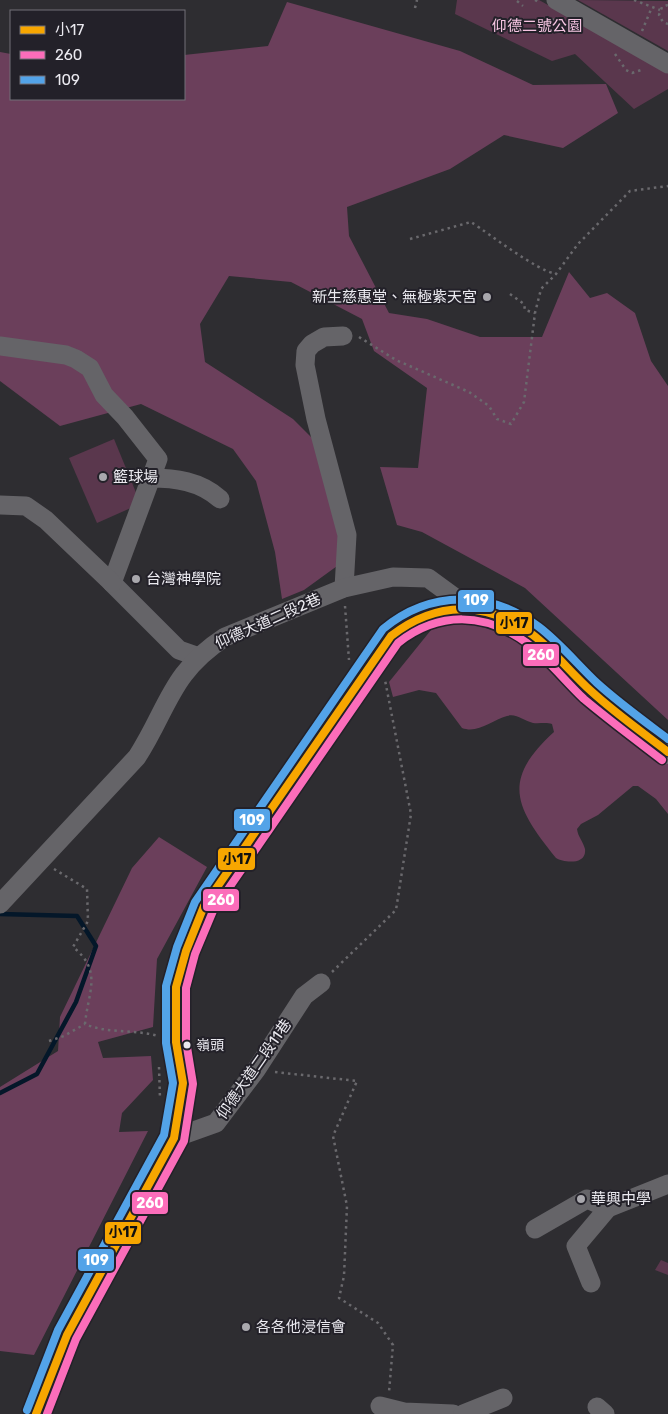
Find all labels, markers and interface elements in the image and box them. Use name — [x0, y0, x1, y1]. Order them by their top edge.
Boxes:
legend — [10, 10, 185, 100]
park label: 仰德二號公園 — [492, 17, 582, 35]
text: 小17 — [55, 21, 84, 39]
text: 260 — [55, 46, 82, 64]
text: 109 — [55, 71, 80, 89]
place label: 新生慈惠堂、無極紫天宮 — [312, 288, 477, 306]
marker: 新生慈惠堂、無極紫天宮 — [481, 291, 493, 303]
place label: 籃球場 — [113, 468, 158, 486]
marker: 籃球場 — [97, 471, 109, 483]
place label: 台灣神學院 — [146, 570, 221, 588]
marker: 台灣神學院 — [130, 573, 142, 585]
line badge: 109 — [457, 589, 495, 613]
street label: 仰德大道二段2巷 — [212, 590, 324, 652]
text: 109 — [463, 592, 489, 609]
line badge: 小17 — [495, 611, 533, 635]
text: 小17 — [500, 615, 528, 632]
line badge: 260 — [522, 643, 560, 667]
text: 260 — [527, 647, 555, 664]
line badge: 109 — [233, 808, 271, 832]
text: 109 — [239, 812, 265, 829]
line badge: 小17 — [217, 847, 256, 871]
text: 小17 — [223, 851, 251, 868]
line badge: 260 — [202, 888, 240, 912]
text: 260 — [207, 892, 235, 909]
street label: 仰德大道二段11巷 — [213, 1016, 295, 1122]
place label: 嶺頭 — [196, 1037, 224, 1054]
marker: 嶺頭 — [182, 1040, 192, 1050]
place label: 華興中學 — [591, 1190, 651, 1208]
line badge: 260 — [131, 1191, 169, 1215]
marker: 華興中學 — [575, 1193, 587, 1205]
text: 260 — [136, 1195, 164, 1212]
line badge: 小17 — [104, 1221, 142, 1245]
text: 小17 — [109, 1224, 137, 1241]
line badge: 109 — [77, 1248, 115, 1272]
text: 109 — [83, 1252, 109, 1269]
place label: 各各他浸信會 — [256, 1318, 346, 1336]
marker: 各各他浸信會 — [240, 1321, 252, 1333]

